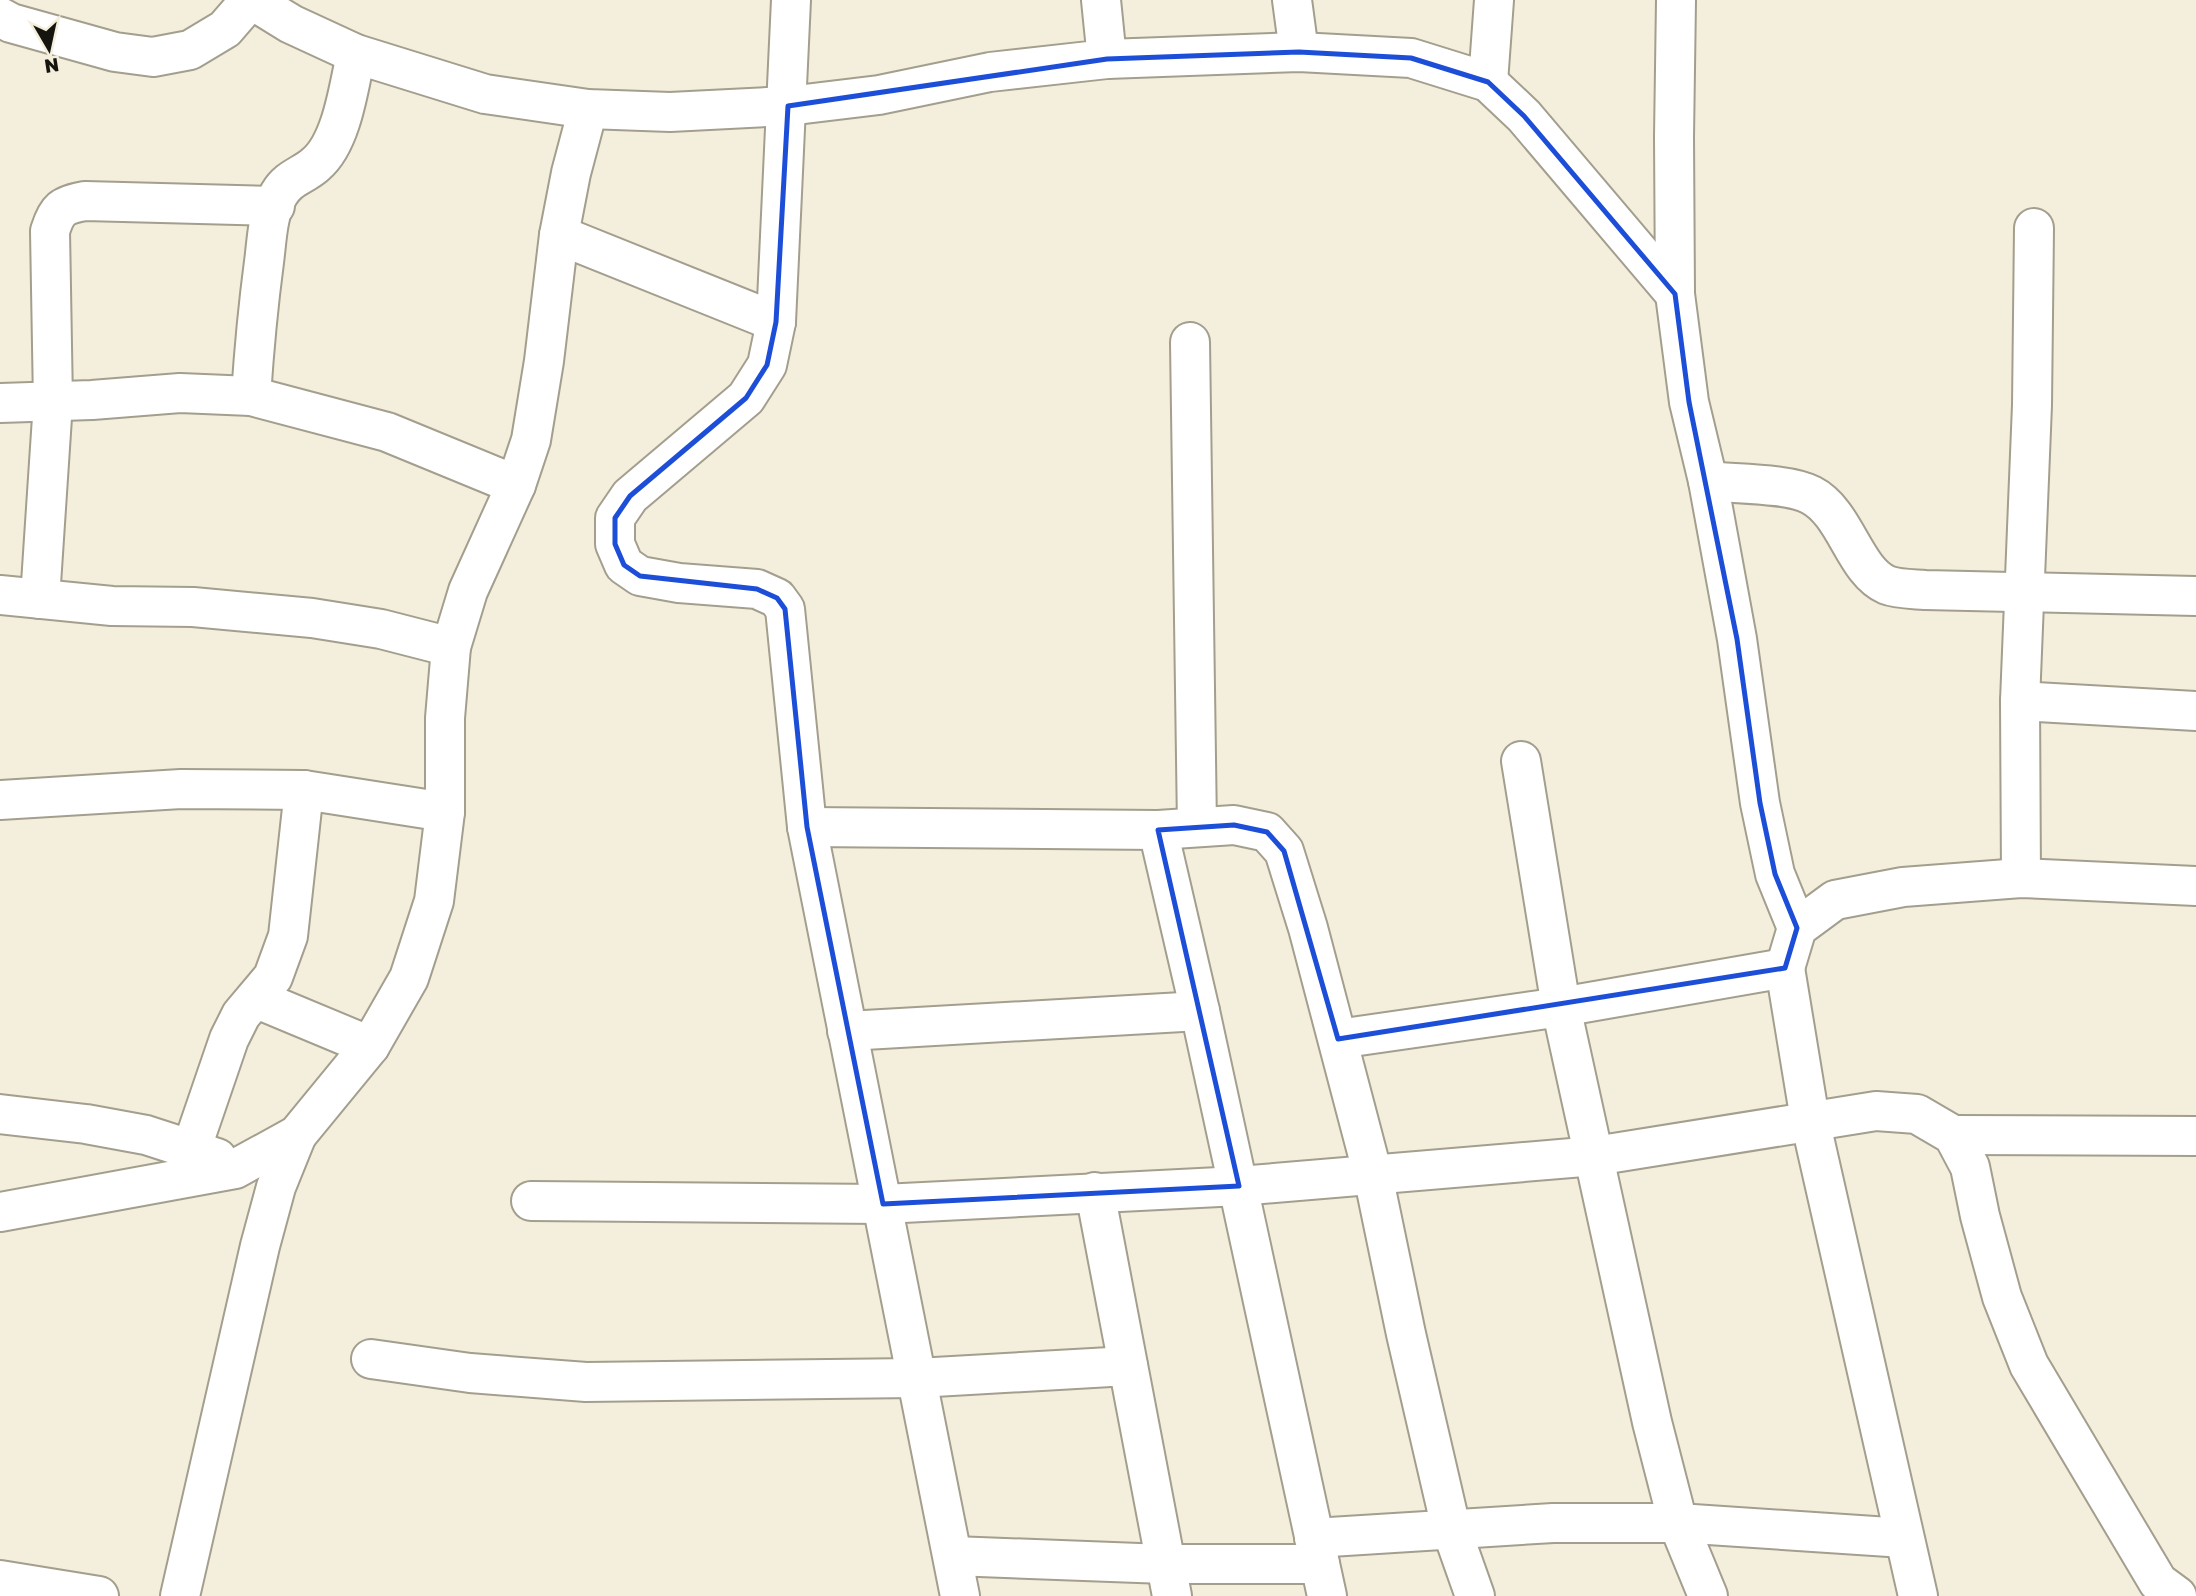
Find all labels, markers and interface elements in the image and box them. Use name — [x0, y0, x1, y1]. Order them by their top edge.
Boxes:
north arrow — [14, 14, 84, 84]
text: N — [43, 54, 61, 79]

